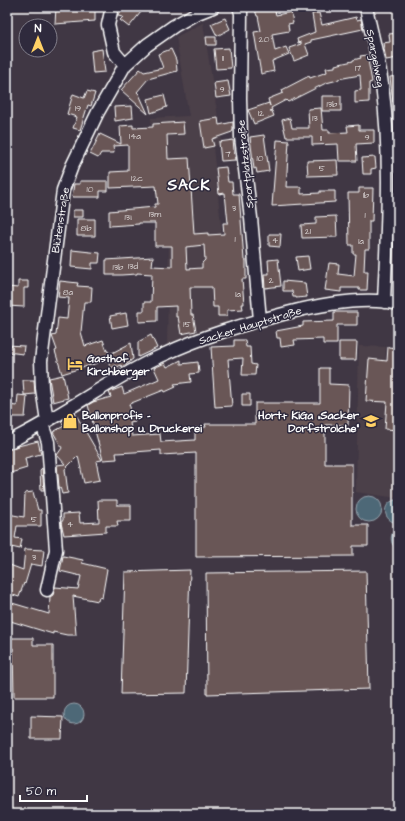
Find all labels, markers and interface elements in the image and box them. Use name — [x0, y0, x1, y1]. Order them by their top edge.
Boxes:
north arrow — [18, 18, 58, 58]
text: N — [35, 21, 42, 36]
street label: Spargelweg — [362, 28, 389, 89]
house number: 20 — [259, 33, 270, 46]
house number: 11 — [222, 52, 224, 65]
house number: 17 — [355, 62, 362, 75]
house number: 9 — [219, 83, 225, 96]
house number: 13b — [327, 98, 337, 111]
house number: 19 — [75, 102, 81, 115]
house number: 12 — [258, 107, 265, 120]
house number: 13 — [312, 112, 318, 125]
street label: Sportplatzstraße — [233, 119, 258, 209]
house number: 14a — [129, 130, 141, 143]
house number: 9 — [364, 131, 370, 144]
house number: 11 — [320, 132, 322, 145]
house number: 7 — [225, 148, 231, 161]
house number: 10 — [257, 152, 264, 165]
house number: 5 — [319, 162, 326, 175]
house number: 12c — [131, 172, 143, 185]
district label: SACK — [167, 175, 210, 196]
house number: 10 — [87, 183, 94, 196]
street label: Blütenstraße — [48, 186, 73, 254]
house number: 1b — [363, 189, 369, 202]
house number: 3 — [232, 202, 237, 215]
house number: 13m — [149, 208, 161, 221]
house number: 1 — [364, 209, 366, 222]
house number: 13i — [124, 211, 132, 224]
house number: 8b — [81, 222, 91, 235]
house number: 21 — [305, 225, 311, 238]
house number: 1 — [234, 233, 236, 246]
house number: 4 — [272, 234, 278, 247]
house number: 1a — [358, 235, 364, 248]
house number: 13d — [128, 260, 139, 273]
house number: 13b — [113, 261, 123, 274]
house number: 2 — [268, 274, 274, 287]
house number: 8a — [63, 286, 74, 299]
house number: 1a — [235, 288, 241, 301]
street label: Sacker Hauptstraße — [197, 303, 303, 348]
house number: 15 — [183, 318, 191, 331]
place label: Gasthof Kirchberger — [87, 351, 151, 381]
hotel icon: Gasthof Kirchberger — [66, 355, 84, 373]
place label: Ballonprofis - Ballonshop u. Druckerei — [82, 408, 202, 437]
place label: Hort+ KiGa „Sacker Dorfstrolche“ — [257, 408, 360, 436]
shop icon: Ballonprofis - Ballonshop u. Druckerei — [61, 412, 79, 430]
school or university icon: Hort+ KiGa „Sacker Dorfstrolche“ — [362, 412, 380, 430]
house number: 5 — [31, 513, 38, 526]
house number: 4 — [67, 518, 73, 531]
house number: 3 — [32, 551, 37, 564]
scale bar — [20, 777, 87, 803]
text: 50 m — [26, 783, 57, 800]

